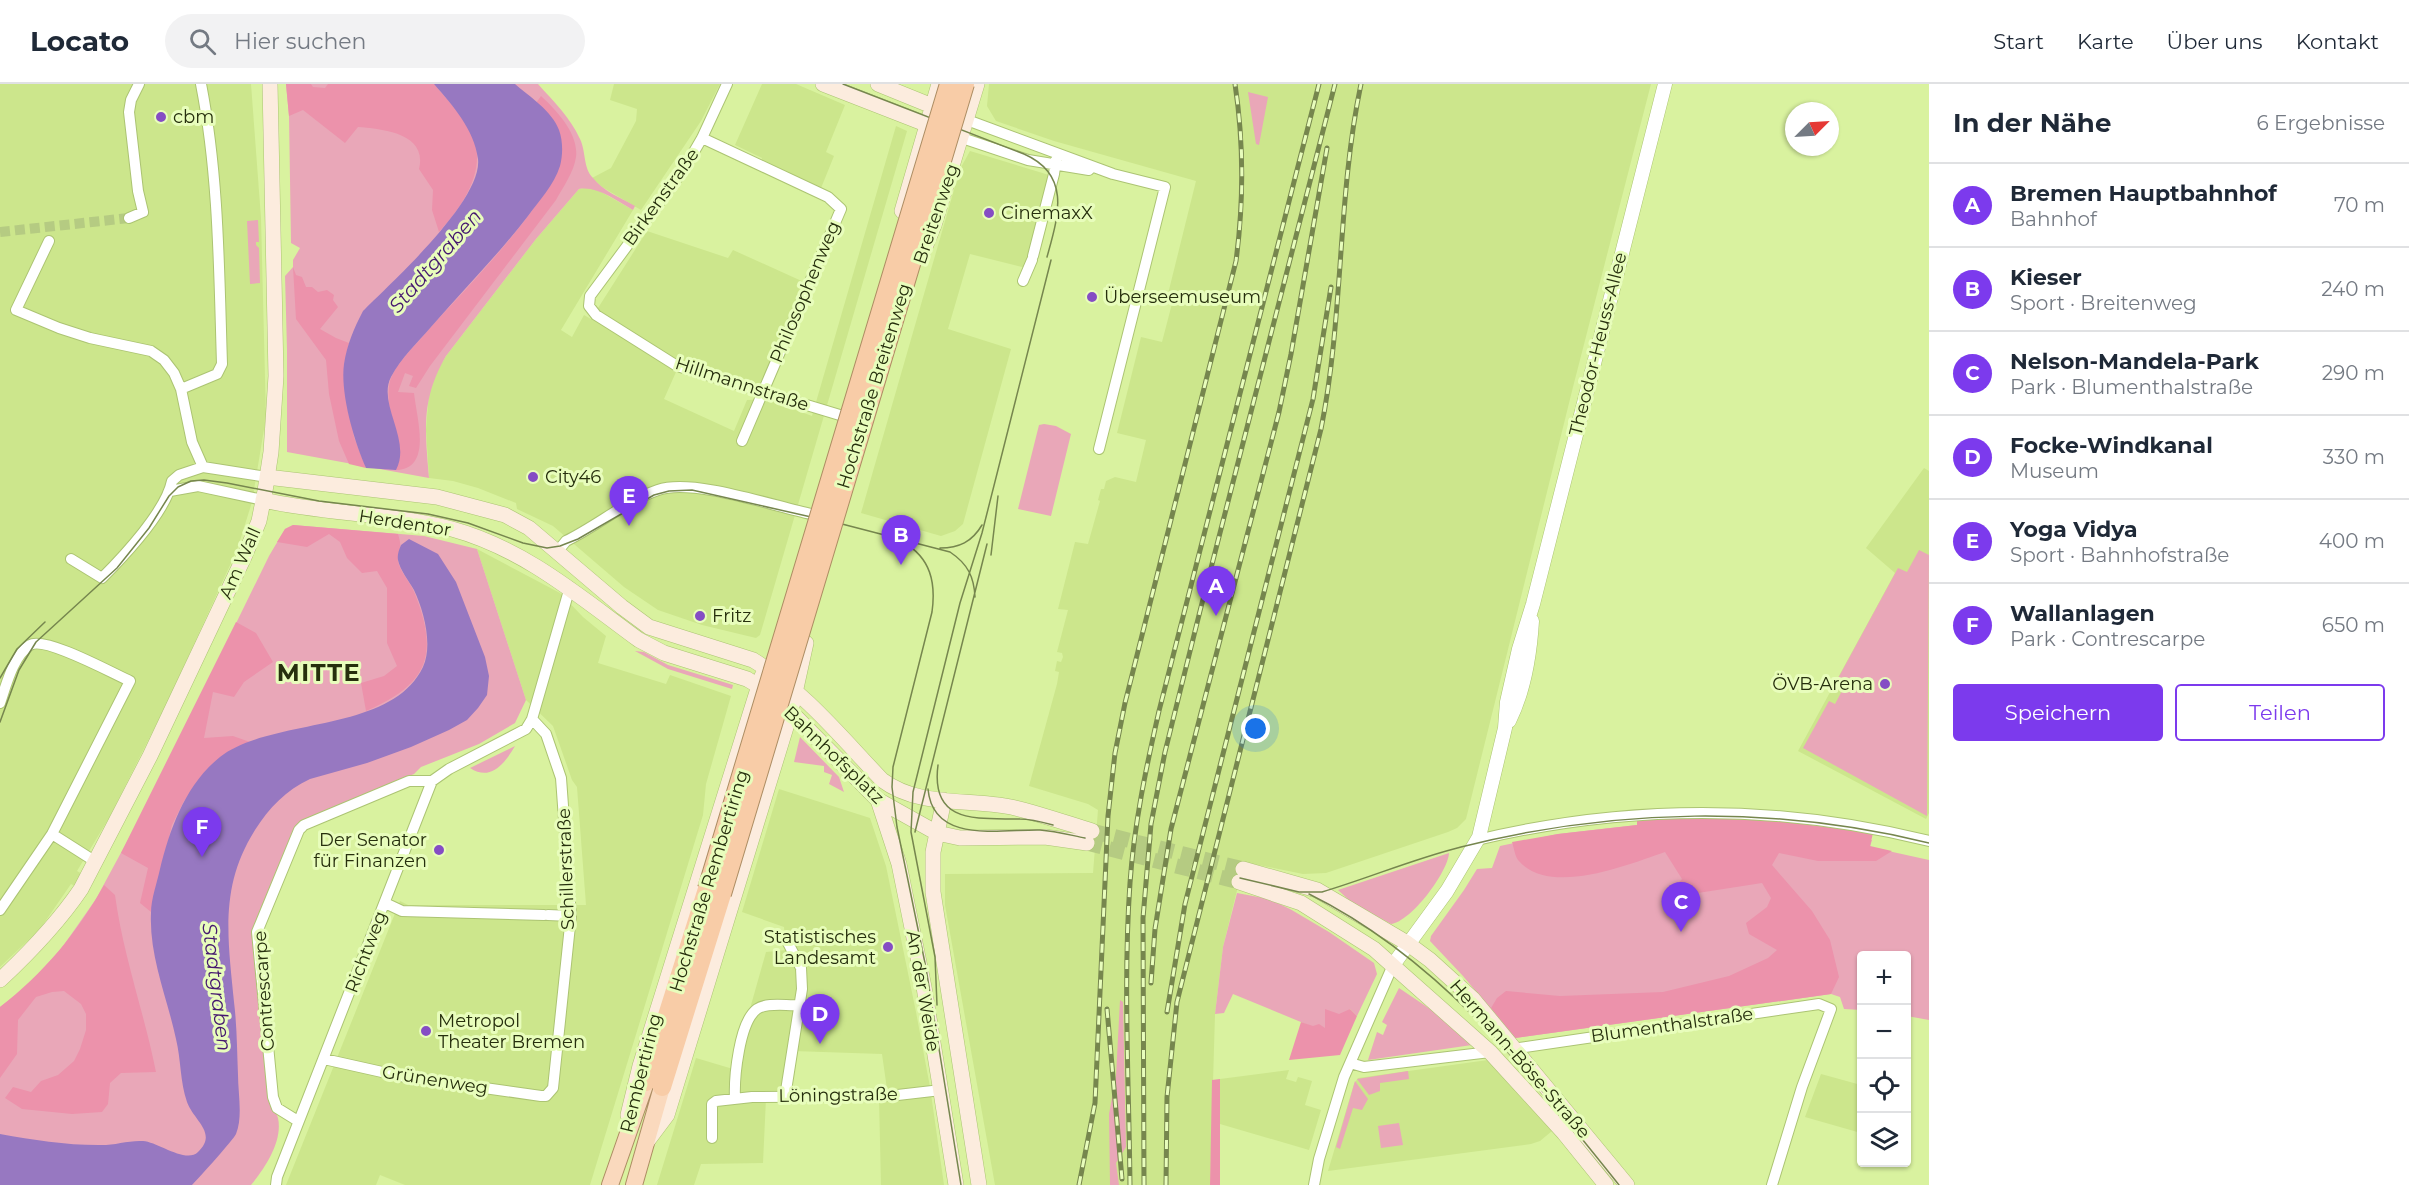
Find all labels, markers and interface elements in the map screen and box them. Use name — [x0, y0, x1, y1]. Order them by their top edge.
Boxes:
search box — [165, 14, 585, 68]
text: Locato — [30, 24, 129, 58]
icon: search — [186, 25, 219, 58]
text: Hier suchen — [234, 28, 366, 55]
text: Start — [1993, 29, 2044, 54]
text: Karte — [2077, 29, 2134, 54]
text: Über uns — [2167, 29, 2263, 54]
text: Kontakt — [2296, 29, 2379, 54]
north arrow — [1785, 102, 1839, 156]
place label: cbm — [173, 106, 214, 128]
text: In der Nähe — [1953, 107, 2111, 139]
marker: cbm — [154, 110, 168, 124]
text: 6 Ergebnisse — [2257, 111, 2385, 135]
street label: Birkenstraße — [618, 144, 704, 250]
street label: Breitenweg — [909, 161, 963, 267]
text: Bremen Hauptbahnhof — [2010, 180, 2277, 207]
text: A — [1965, 193, 1980, 217]
text: 70 m — [2334, 193, 2385, 217]
place label: CinemaxX — [1001, 202, 1093, 224]
water label: Stadtgraben — [384, 204, 486, 318]
marker: CinemaxX — [982, 206, 996, 220]
text: Bahnhof — [2010, 207, 2097, 231]
street label: Philosophenweg — [765, 218, 845, 366]
street label: Theodor-Heuss-Allee — [1565, 250, 1631, 438]
text: Kieser — [2010, 264, 2082, 291]
text: B — [1965, 277, 1980, 301]
text: 240 m — [2321, 277, 2385, 301]
street label: Hochstraße Breitenweg — [832, 281, 916, 491]
place label: Überseemuseum — [1104, 286, 1261, 308]
marker: Überseemuseum — [1085, 290, 1099, 304]
text: Sport · Breitenweg — [2010, 291, 2197, 315]
text: Nelson-Mandela-Park — [2010, 348, 2259, 375]
street label: Hillmannstraße — [672, 352, 812, 416]
text: C — [1965, 361, 1980, 385]
text: 290 m — [2322, 361, 2385, 385]
text: Park · Blumenthalstraße — [2010, 375, 2253, 399]
text: Focke-Windkanal — [2010, 432, 2213, 459]
text: D — [1964, 445, 1981, 469]
text: 330 m — [2323, 445, 2385, 469]
text: Museum — [2010, 459, 2099, 483]
place label: City46 — [545, 466, 601, 488]
marker: City46 — [526, 470, 540, 484]
pin: E — [610, 476, 648, 526]
street label: Herdentor — [357, 505, 453, 541]
pin: B — [882, 516, 920, 565]
text: Yoga Vidya — [2010, 516, 2138, 543]
street label: Am Wall — [214, 524, 266, 602]
text: E — [1966, 529, 1979, 553]
text: 400 m — [2319, 529, 2385, 553]
text: Sport · Bahnhofstraße — [2010, 543, 2229, 567]
pin: A — [1196, 566, 1236, 616]
text: Wallanlagen — [2010, 600, 2155, 627]
place label: Fritz — [712, 605, 752, 627]
marker: Fritz — [693, 609, 707, 623]
text: F — [1966, 613, 1979, 637]
text: 650 m — [2322, 613, 2385, 637]
text: Park · Contrescarpe — [2010, 627, 2205, 651]
district label: MITTE — [277, 658, 361, 687]
place label: ÖVB-Arena — [1772, 673, 1873, 695]
marker: ÖVB-Arena — [1878, 677, 1892, 691]
button: Speichern — [1953, 684, 2163, 741]
button: Teilen — [2175, 684, 2385, 741]
street label: Bahnhofsplatz — [779, 702, 889, 808]
your location — [1241, 714, 1270, 743]
street label: Hochstraße Rembertiring — [665, 767, 753, 995]
pin: F — [182, 808, 222, 857]
street label: Schillerstraße — [553, 808, 579, 930]
place label: Der Senator für Finanzen — [314, 829, 427, 872]
marker: Der Senator für Finanzen — [432, 843, 446, 857]
pin: C — [1662, 882, 1700, 932]
street label: Richtweg — [340, 908, 392, 996]
water label: Stadtgraben — [197, 921, 237, 1053]
place label: Statistisches Landesamt — [764, 926, 876, 969]
street label: An der Weide — [902, 929, 944, 1053]
street label: Contrescarpe — [249, 930, 279, 1052]
marker: Statistisches Landesamt — [881, 940, 895, 954]
map controls — [1857, 951, 1911, 1167]
button: + — [1857, 951, 1911, 1005]
street label: Hermann-Böse-Straße — [1445, 975, 1595, 1143]
pin: D — [800, 994, 840, 1044]
street label: Blumenthalstraße — [1589, 1003, 1755, 1047]
button: − — [1857, 1005, 1911, 1059]
place label: Metropol Theater Bremen — [438, 1010, 585, 1053]
street label: Rembertiring — [616, 1011, 666, 1135]
marker: Metropol Theater Bremen — [419, 1024, 433, 1038]
button: locate — [1857, 1059, 1911, 1113]
street label: Grünenweg — [380, 1061, 490, 1099]
street label: Löningstraße — [778, 1083, 898, 1107]
button: layers — [1857, 1113, 1911, 1167]

